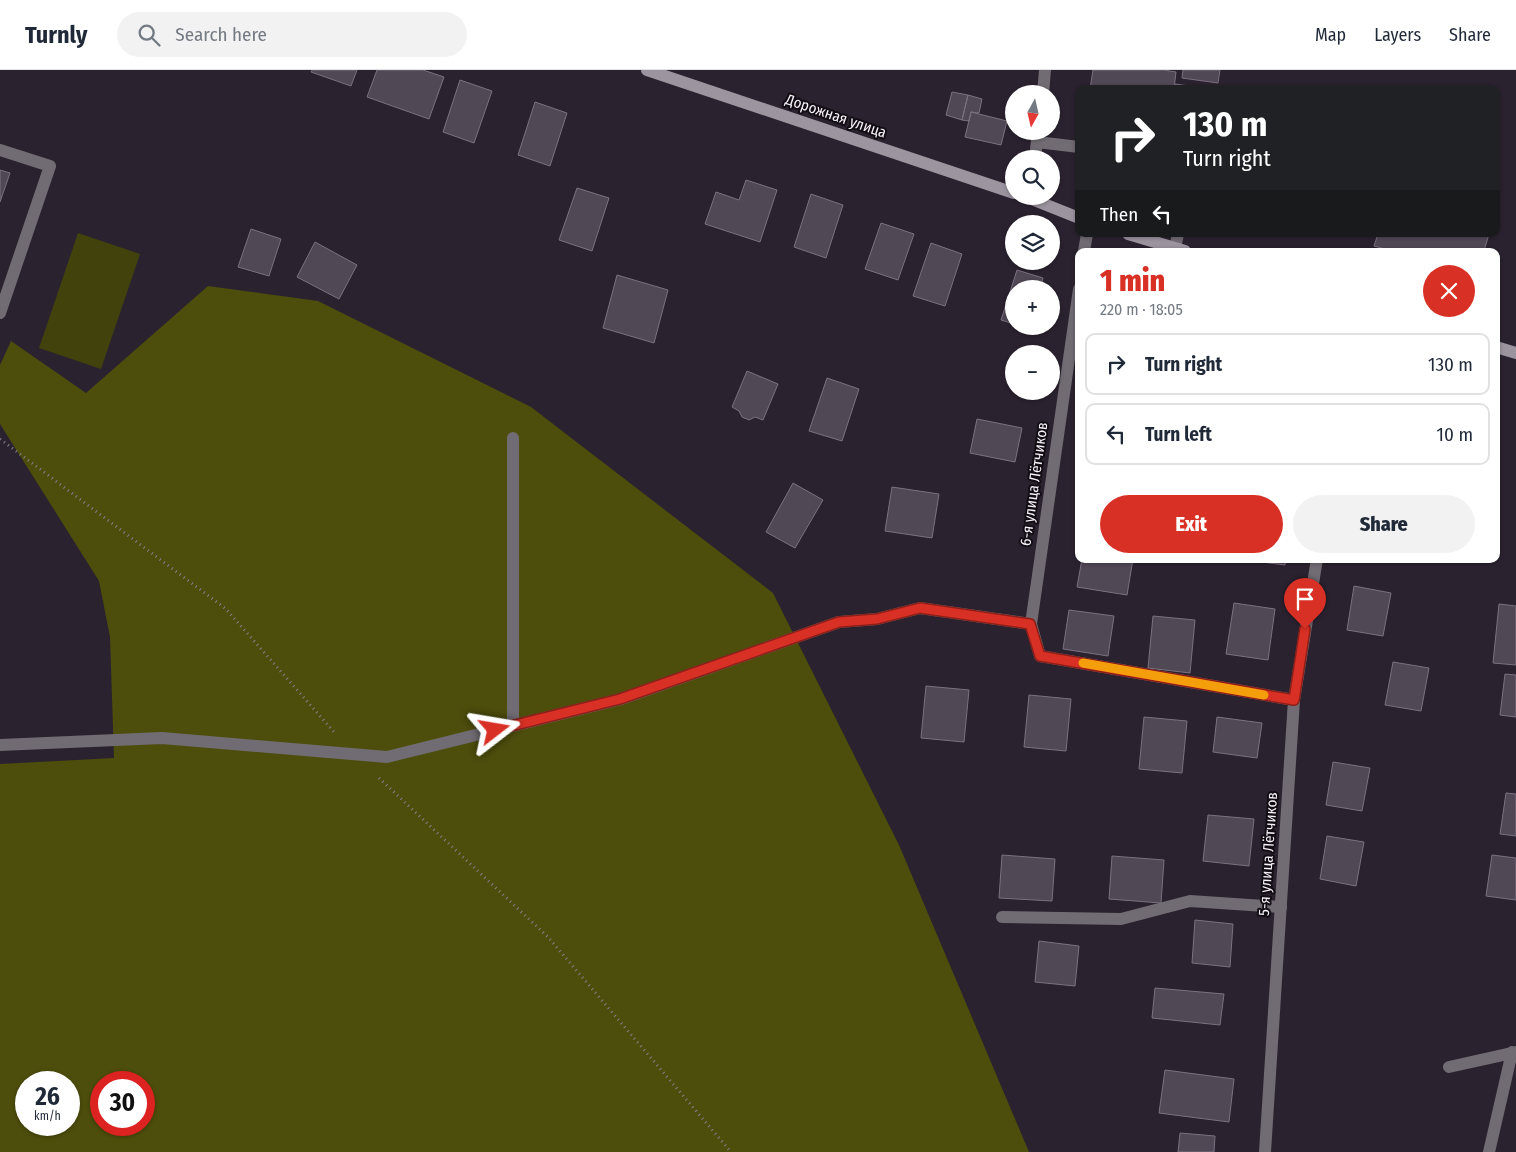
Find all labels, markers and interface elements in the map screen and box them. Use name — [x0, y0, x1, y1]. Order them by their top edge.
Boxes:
search box — [117, 12, 467, 57]
text: Turnly — [25, 21, 87, 49]
icon: search — [135, 21, 163, 49]
text: Search here — [175, 23, 267, 46]
text: Map — [1315, 24, 1346, 46]
text: Layers — [1374, 24, 1421, 46]
text: Share — [1449, 24, 1491, 46]
north arrow — [1005, 85, 1060, 140]
map controls — [1005, 85, 1060, 400]
street label: Дорожная улица — [782, 90, 889, 142]
text: 130 m — [1183, 103, 1267, 145]
icon: right — [1100, 105, 1165, 170]
text: Turn right — [1183, 145, 1271, 172]
button: search — [1005, 150, 1060, 205]
icon: left — [1148, 200, 1176, 228]
text: Then — [1100, 203, 1138, 226]
button: layers — [1005, 215, 1060, 270]
text: 1 min — [1100, 263, 1165, 299]
button: close — [1423, 265, 1475, 317]
button: + — [1005, 280, 1060, 335]
text: 220 m · 18:05 — [1100, 300, 1183, 319]
button: − — [1005, 345, 1060, 400]
icon: right — [1102, 350, 1130, 378]
text: Turn right — [1145, 353, 1222, 376]
text: 130 m — [1428, 353, 1473, 376]
icon: left — [1102, 420, 1130, 448]
street label: 6-я улица Лётчиков — [1016, 421, 1052, 547]
text: Turn left — [1145, 423, 1212, 446]
text: 10 m — [1437, 423, 1473, 446]
button: Exit — [1100, 495, 1283, 553]
button: Share — [1293, 495, 1475, 553]
pin — [1284, 578, 1326, 629]
icon: arrive — [1291, 585, 1319, 613]
position arrow — [468, 703, 520, 755]
street label: 5-я улица Лётчиков — [1255, 791, 1281, 917]
speed limit sign: 30 — [90, 1071, 155, 1136]
text: 26 — [35, 1082, 60, 1112]
text: km/h — [34, 1109, 61, 1123]

